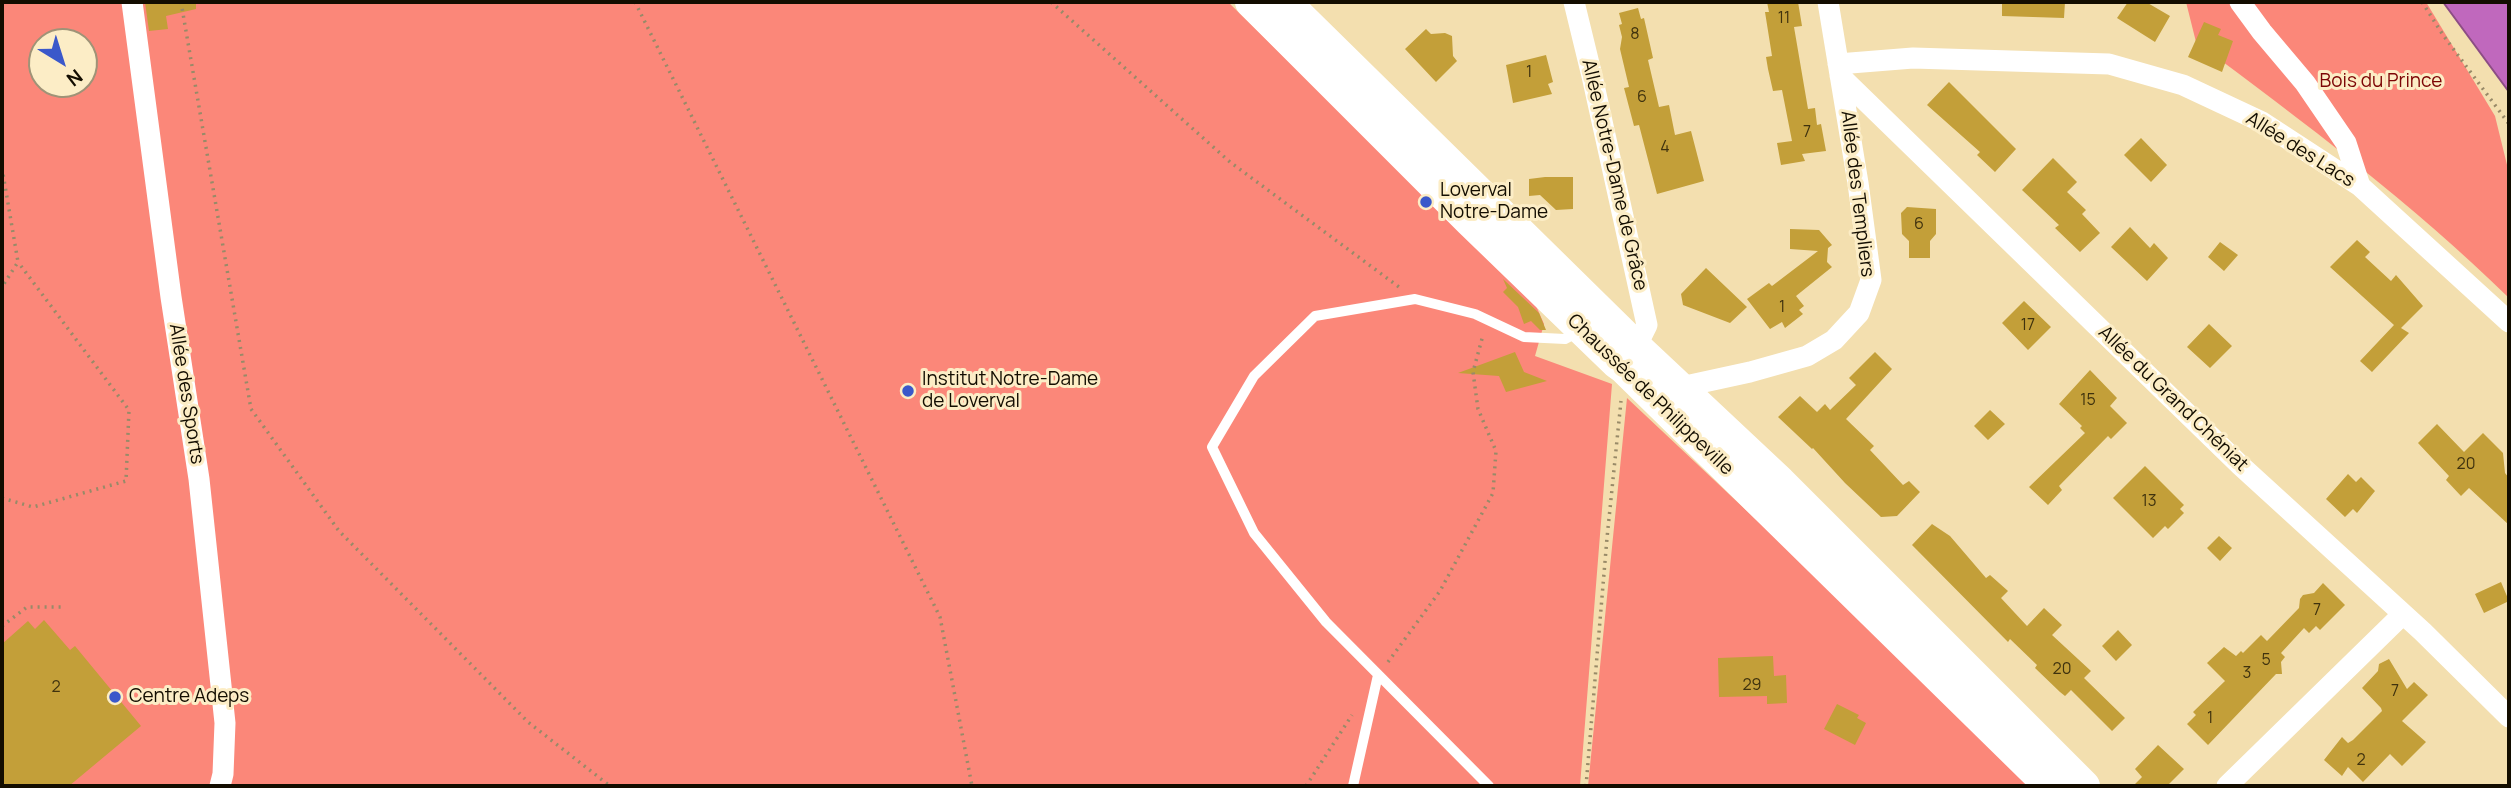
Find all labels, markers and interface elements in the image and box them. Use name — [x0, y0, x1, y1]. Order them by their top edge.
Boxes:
house number: 11 — [1778, 9, 1790, 29]
house number: 8 — [1630, 25, 1640, 45]
north arrow — [28, 28, 98, 98]
street label: Allée Notre-Dame de Grâce — [1576, 57, 1652, 293]
house number: 1 — [1526, 63, 1532, 83]
text: N — [61, 64, 88, 92]
park label: Bois du Prince — [2320, 71, 2442, 93]
house number: 6 — [1637, 88, 1647, 108]
street label: Allée des Lacs — [2241, 108, 2359, 192]
street label: Allée des Templiers — [1835, 109, 1879, 279]
house number: 7 — [1803, 123, 1811, 143]
house number: 4 — [1660, 138, 1670, 158]
place label: Loverval Notre-Dame — [1440, 180, 1548, 224]
marker: Loverval Notre-Dame — [1418, 194, 1434, 210]
house number: 6 — [1914, 215, 1924, 235]
house number: 1 — [1779, 298, 1785, 318]
street label: Chaussée de Philippeville — [1562, 310, 1738, 480]
house number: 17 — [2021, 316, 2035, 336]
street label: Allée du Grand Chéniat — [2093, 321, 2253, 477]
street label: Allée des Sports — [164, 322, 208, 466]
place label: Institut Notre-Dame de Loverval — [922, 369, 1098, 413]
marker: Institut Notre-Dame de Loverval — [900, 383, 916, 399]
house number: 15 — [2080, 391, 2096, 411]
house number: 20 — [2457, 455, 2475, 475]
house number: 13 — [2141, 492, 2157, 512]
house number: 7 — [2313, 601, 2321, 621]
house number: 5 — [2261, 651, 2271, 671]
house number: 20 — [2053, 660, 2071, 680]
house number: 3 — [2243, 664, 2251, 684]
house number: 29 — [1742, 676, 1762, 696]
house number: 2 — [51, 678, 61, 698]
house number: 7 — [2391, 682, 2399, 702]
place label: Centre Adeps — [129, 686, 249, 708]
marker: Centre Adeps — [107, 689, 123, 705]
house number: 1 — [2207, 709, 2213, 729]
house number: 2 — [2356, 751, 2366, 771]

